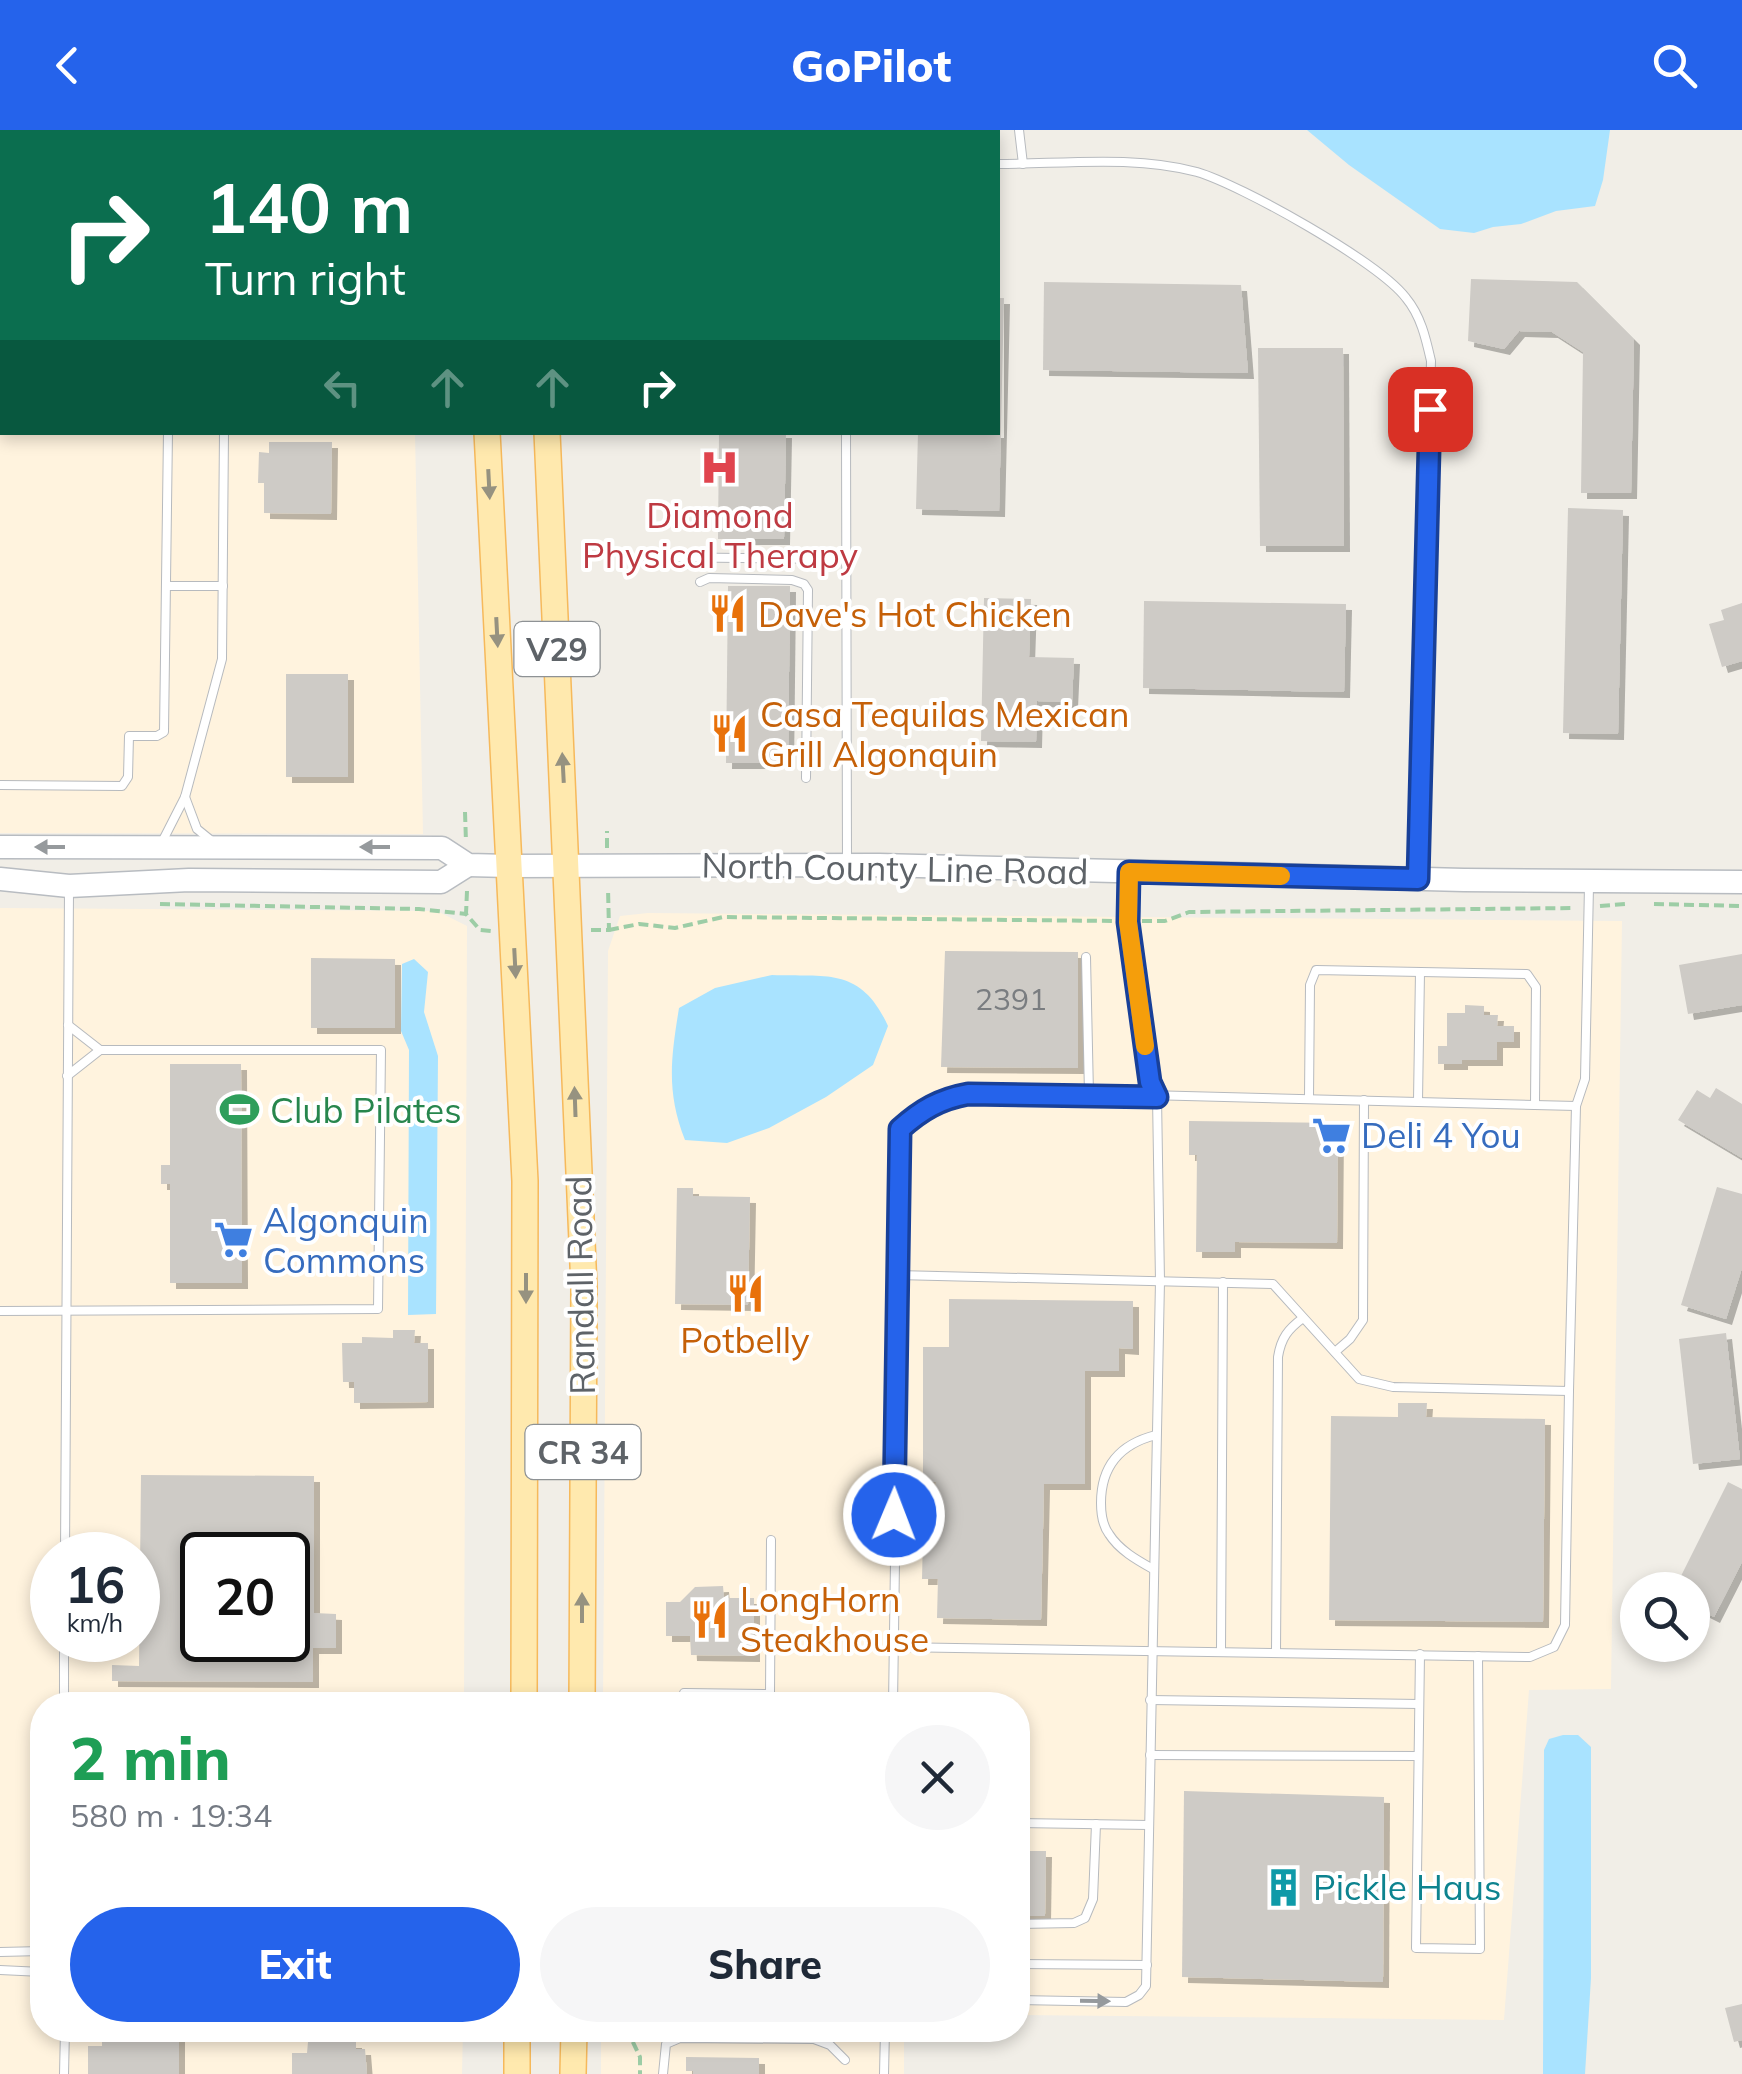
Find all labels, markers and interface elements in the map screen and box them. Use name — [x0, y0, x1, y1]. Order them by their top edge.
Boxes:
text: GoPilot — [791, 37, 951, 93]
icon: back — [40, 38, 95, 93]
icon: search — [1647, 38, 1702, 93]
text: 140 m — [205, 163, 413, 251]
icon: right — [40, 170, 170, 300]
text: Turn right — [205, 250, 406, 306]
icon: left — [315, 360, 370, 415]
icon: ahead — [420, 360, 475, 415]
icon: ahead — [525, 360, 580, 415]
icon: right — [630, 360, 685, 415]
pin — [1388, 367, 1473, 452]
icon: arrive — [1403, 382, 1458, 437]
hospital icon: Diamond Physical Therapy — [699, 447, 741, 489]
one-way arrow — [482, 468, 498, 500]
place label: Diamond Physical Therapy — [582, 493, 859, 577]
place label: Dave's Hot Chicken — [758, 592, 1072, 636]
restaurant icon: Dave's Hot Chicken — [707, 593, 749, 635]
one-way arrow — [489, 617, 505, 649]
road number: V29 — [514, 622, 600, 676]
place label: Casa Tequilas Mexican Grill Algonquin — [760, 692, 1129, 776]
restaurant icon: Casa Tequilas Mexican Grill Algonquin — [709, 713, 751, 755]
one-way arrow — [555, 752, 571, 784]
one-way arrow — [34, 839, 66, 855]
one-way arrow — [359, 839, 391, 855]
street label: North County Line Road — [701, 843, 1089, 893]
one-way arrow — [507, 948, 523, 980]
house number: 2391 — [975, 980, 1047, 1018]
one-way arrow — [566, 1086, 582, 1118]
place label: Club Pilates — [270, 1088, 462, 1132]
sports icon: Club Pilates — [219, 1089, 261, 1131]
place label: Deli 4 You — [1361, 1113, 1521, 1157]
supermarket icon: Deli 4 You — [1310, 1114, 1352, 1156]
street label: Randall Road — [556, 1175, 604, 1395]
place label: Algonquin Commons — [263, 1198, 429, 1282]
supermarket icon: Algonquin Commons — [212, 1219, 254, 1261]
one-way arrow — [518, 1272, 534, 1304]
restaurant icon: Potbelly — [724, 1272, 766, 1314]
place label: Potbelly — [680, 1318, 810, 1362]
road number: CR 34 — [526, 1425, 640, 1479]
position arrow — [842, 1463, 946, 1567]
speed limit sign: 20 — [180, 1532, 310, 1662]
text: 16 — [65, 1553, 125, 1616]
map controls — [1620, 1572, 1710, 1662]
button: search — [1620, 1572, 1710, 1662]
place label: LongHorn Steakhouse — [740, 1577, 929, 1661]
one-way arrow — [574, 1591, 590, 1623]
restaurant icon: LongHorn Steakhouse — [689, 1598, 731, 1640]
text: km/h — [67, 1607, 123, 1638]
text: 2 min — [70, 1720, 231, 1795]
button: close — [885, 1725, 990, 1830]
text: 580 m · 19:34 — [70, 1795, 272, 1835]
place label: Pickle Haus — [1313, 1865, 1501, 1909]
building icon: Pickle Haus — [1262, 1866, 1304, 1908]
button: Exit — [70, 1907, 520, 2022]
button: Share — [540, 1907, 990, 2022]
one-way arrow — [1080, 1994, 1112, 2010]

